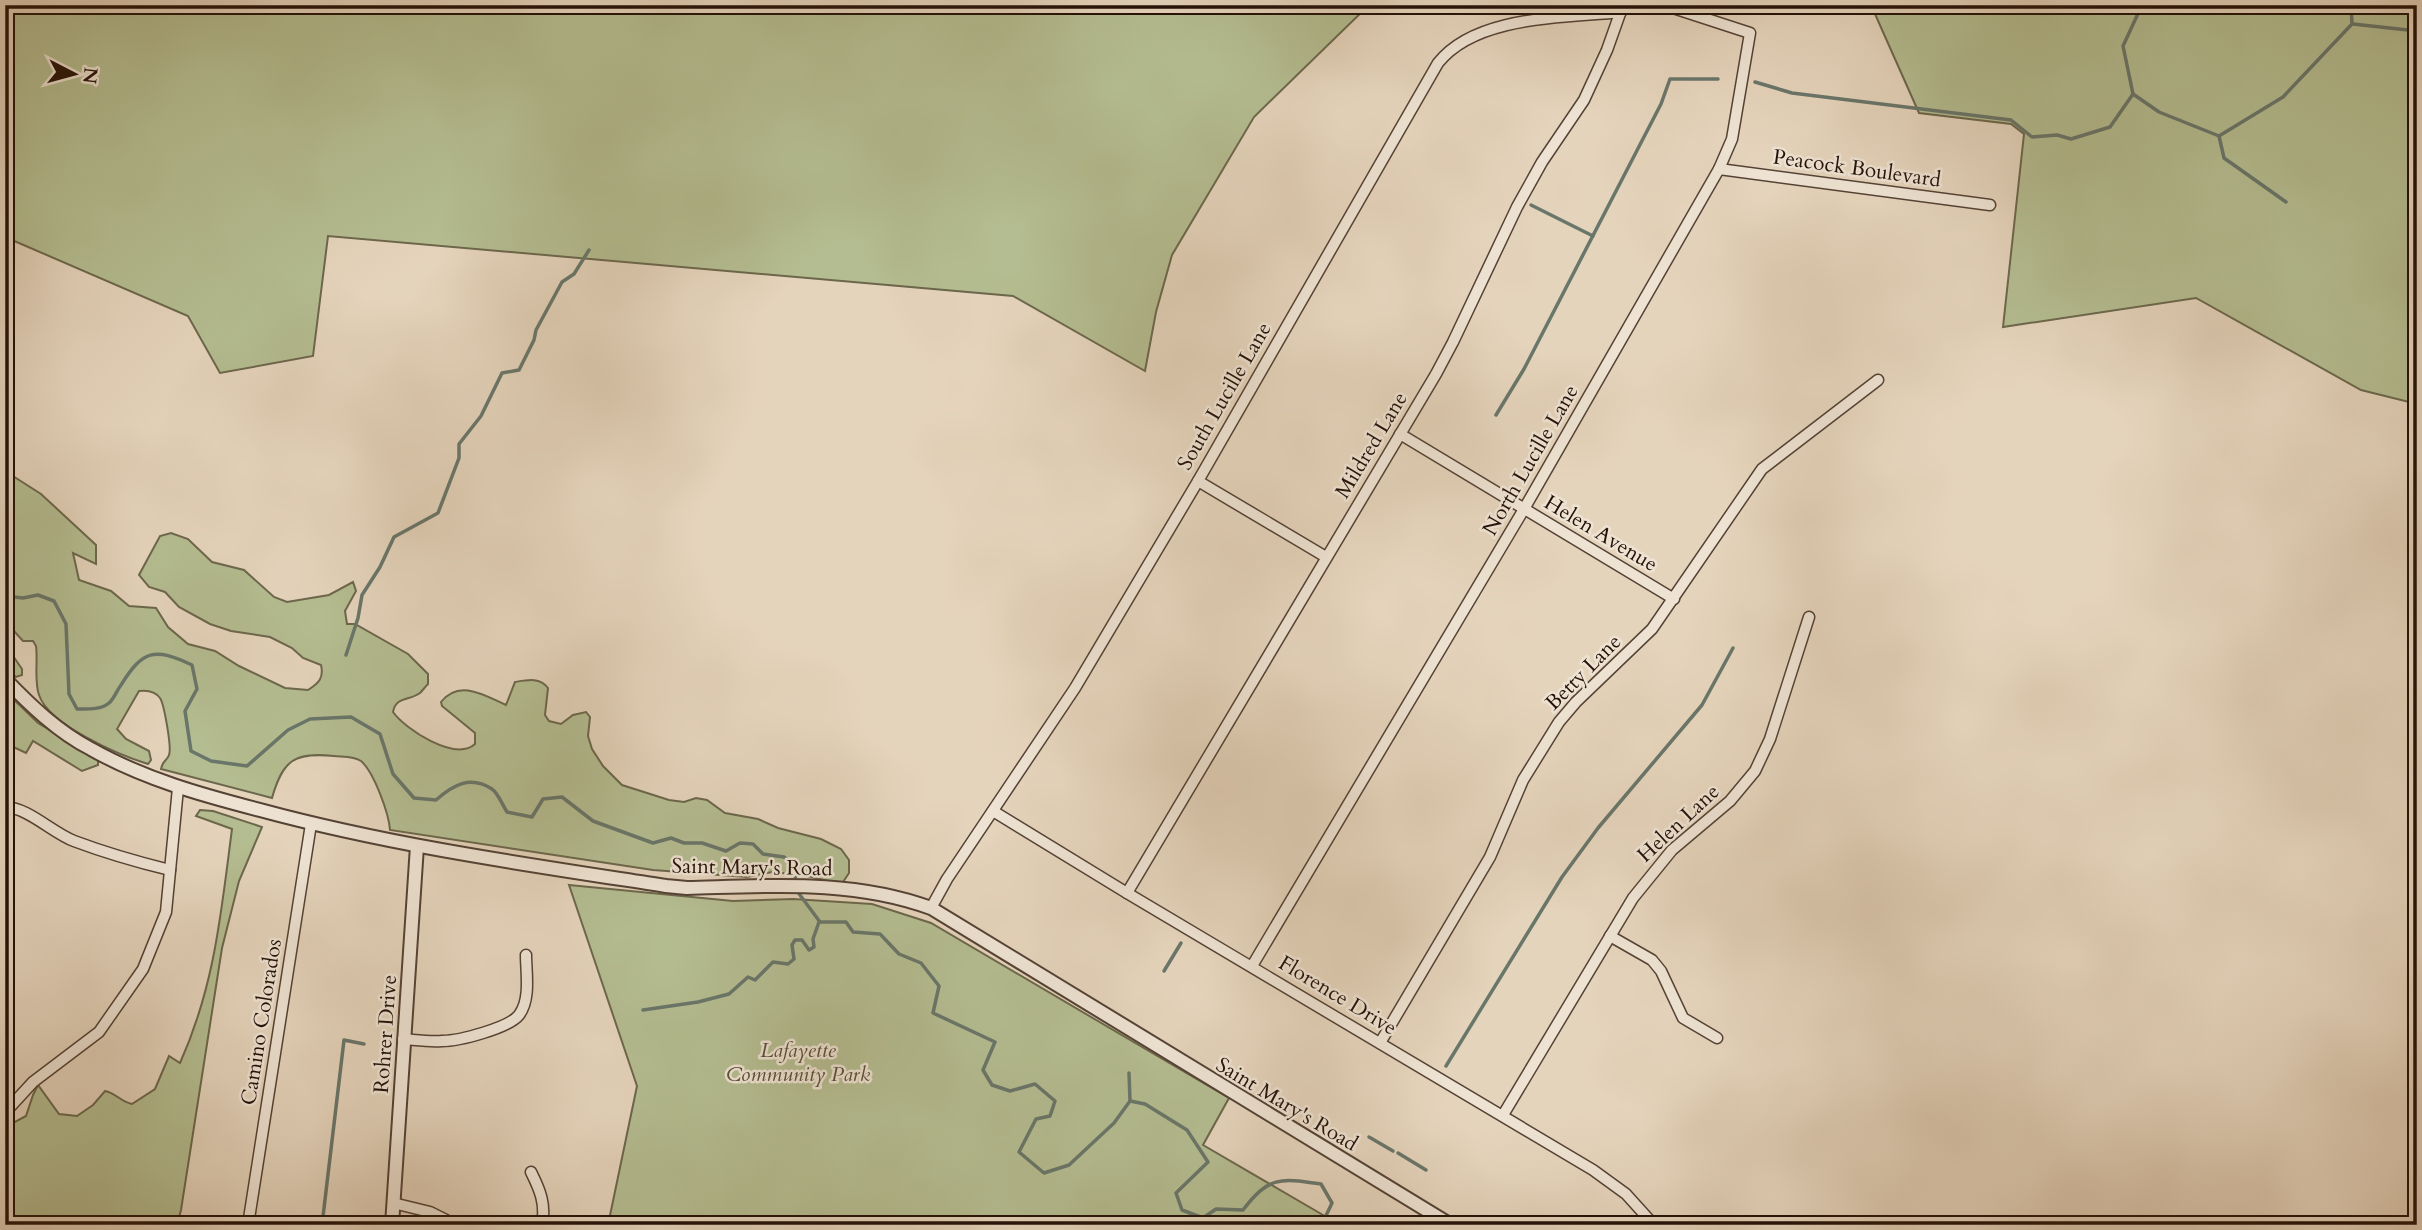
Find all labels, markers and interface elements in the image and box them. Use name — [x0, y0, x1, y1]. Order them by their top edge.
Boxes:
north arrow — [38, 38, 108, 108]
text: N — [76, 66, 104, 86]
street label: Peacock Boulevard — [1771, 142, 1943, 195]
street label: South Lucille Lane — [1170, 317, 1278, 475]
street label: North Lucille Lane — [1475, 380, 1585, 541]
street label: Mildred Lane — [1328, 387, 1415, 504]
street label: Helen Avenue — [1539, 488, 1663, 579]
street label: Betty Lane — [1539, 628, 1628, 717]
street label: Helen Lane — [1631, 778, 1726, 869]
street label: Saint Mary's Road — [671, 852, 833, 883]
street label: Camino Colorados — [234, 937, 289, 1107]
street label: Florence Drive — [1273, 949, 1402, 1042]
street label: Rohrer Drive — [367, 974, 404, 1094]
park label: Lafayette Community Park — [726, 1036, 871, 1089]
street label: Saint Mary's Road — [1210, 1051, 1363, 1158]

